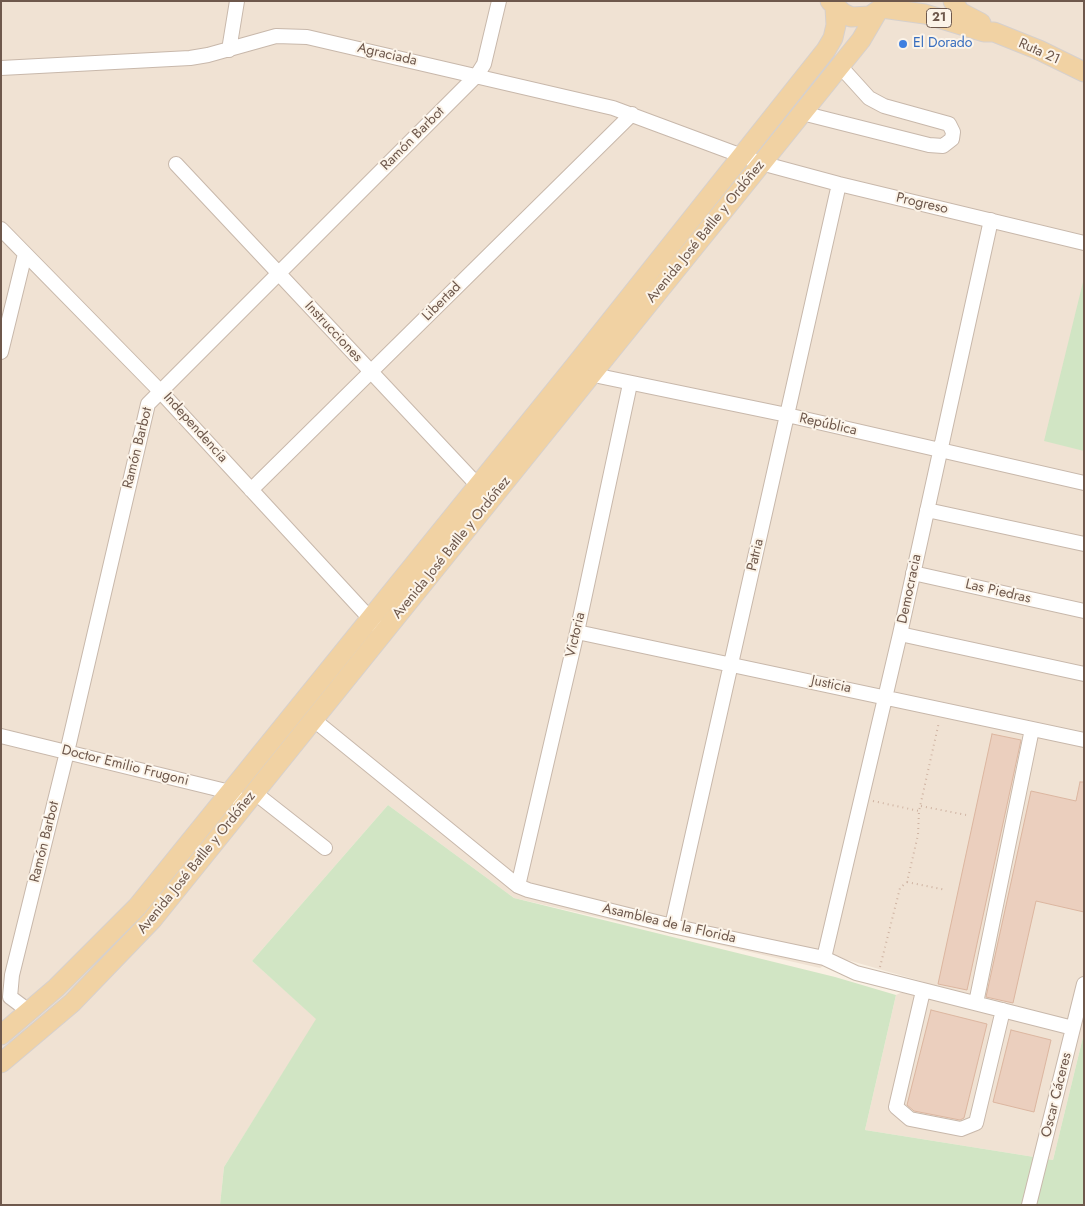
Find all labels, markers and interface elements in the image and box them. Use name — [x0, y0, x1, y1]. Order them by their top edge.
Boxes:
road number: 21 — [926, 8, 952, 28]
street label: Ruta 21 — [1016, 35, 1062, 69]
place label: El Dorado — [913, 36, 972, 52]
marker: El Dorado — [897, 38, 909, 50]
street label: Agraciada — [356, 40, 418, 70]
street label: Ramón Barbot — [378, 104, 448, 174]
street label: Avenida José Batlle y Ordóñez — [643, 158, 769, 306]
street label: Progreso — [894, 190, 950, 218]
street label: Libertad — [419, 279, 465, 325]
street label: Instrucciones — [301, 298, 365, 366]
street label: Independencia — [159, 390, 231, 466]
street label: Ramón Barbot — [120, 406, 156, 490]
street label: República — [798, 410, 858, 440]
street label: Avenida José Batlle y Ordóñez — [389, 474, 515, 622]
street label: Patria — [744, 537, 768, 573]
street label: Democracia — [894, 553, 926, 625]
street label: Las Piedras — [964, 576, 1032, 608]
street label: Victoria — [563, 611, 589, 659]
street label: Justicia — [809, 673, 853, 697]
street label: Doctor Emilio Frugoni — [60, 742, 190, 790]
street label: Avenida José Batlle y Ordóñez — [134, 789, 260, 937]
street label: Ramón Barbot — [27, 800, 63, 884]
street label: Asamblea de la Florida — [601, 900, 737, 948]
street label: Oscar Cáceres — [1038, 1051, 1076, 1139]

